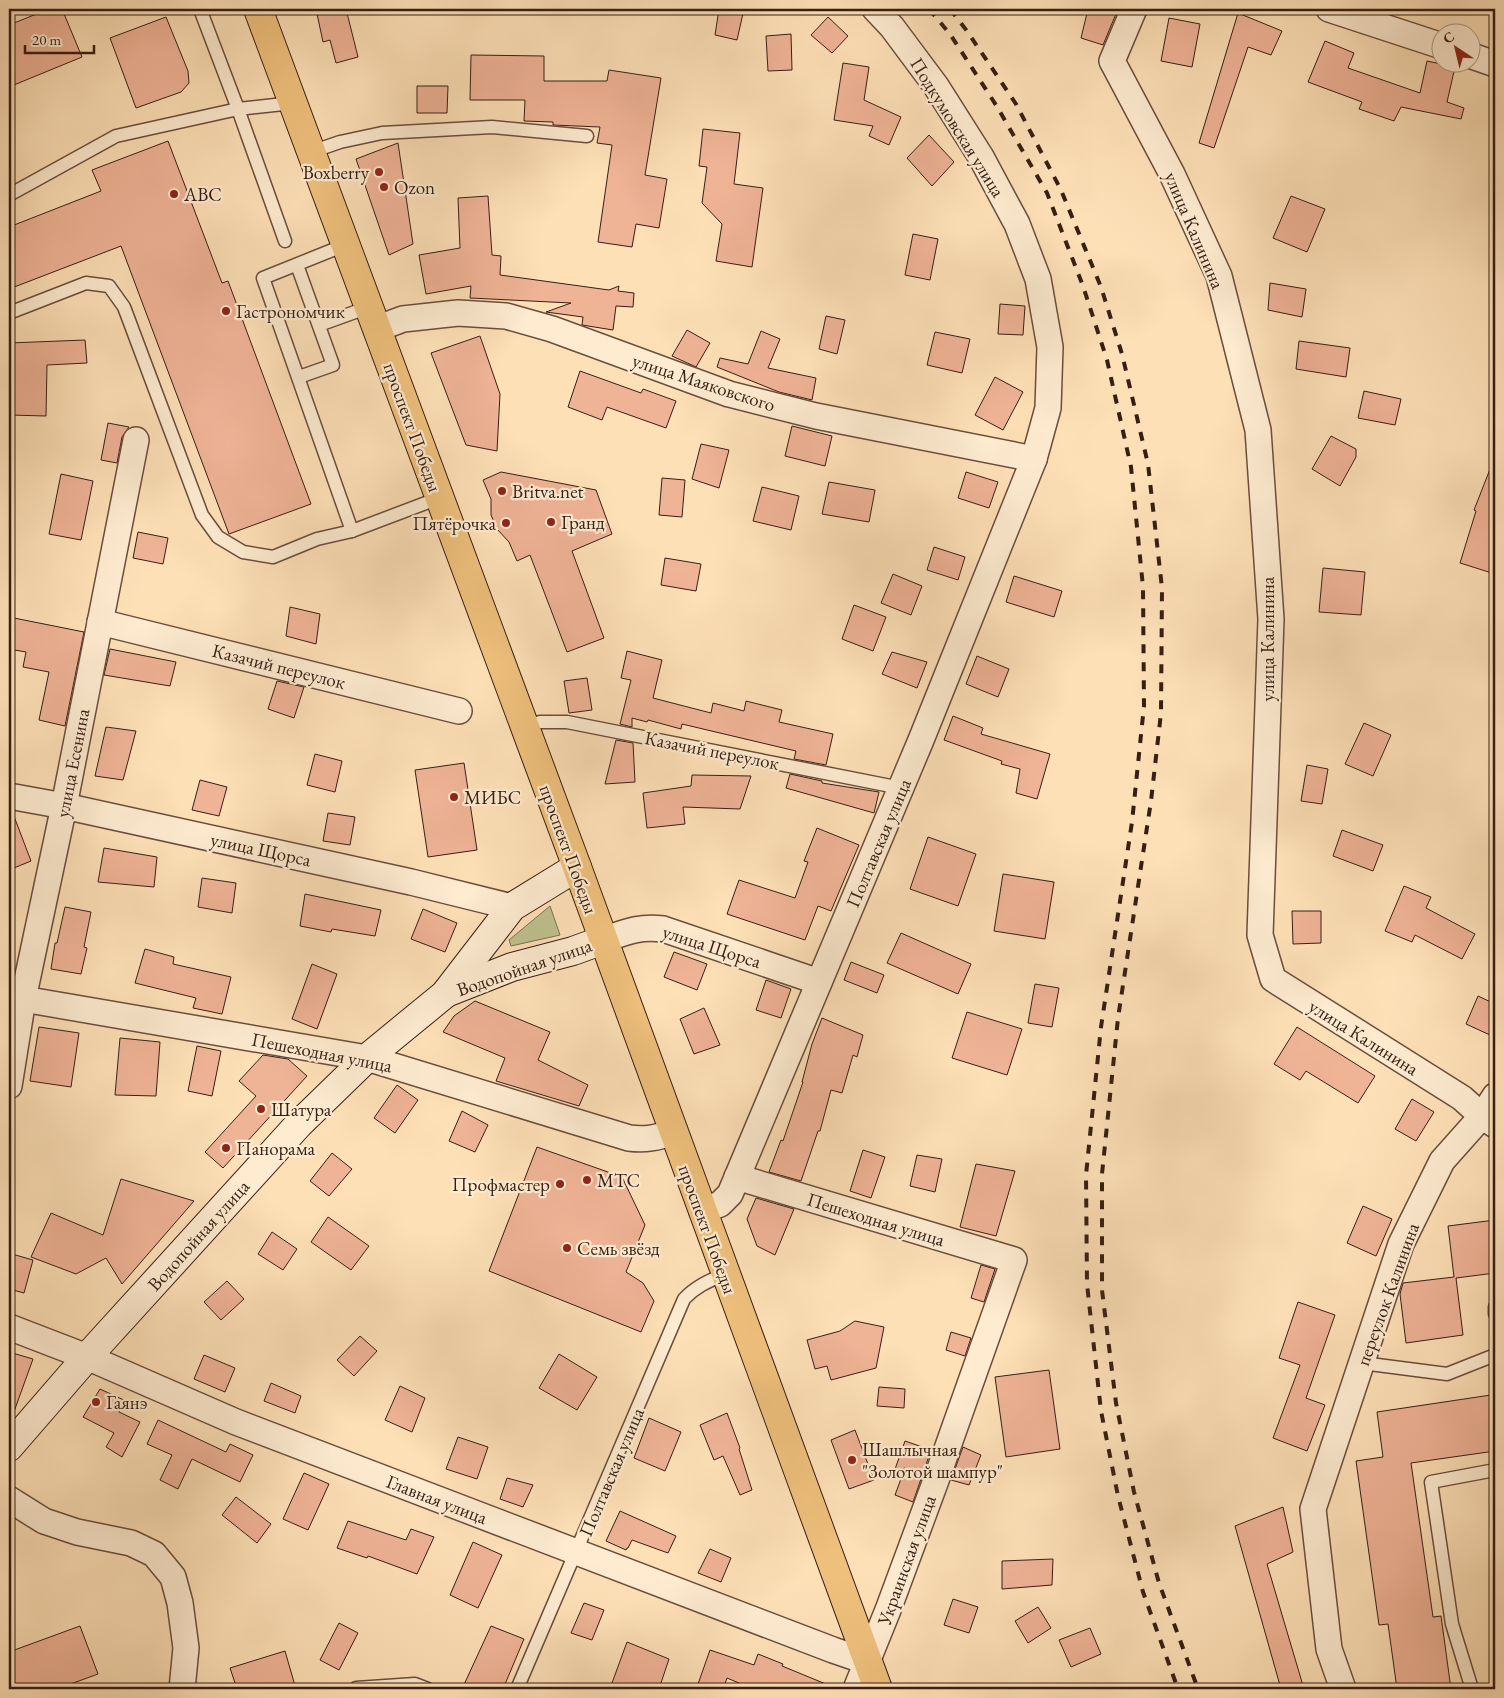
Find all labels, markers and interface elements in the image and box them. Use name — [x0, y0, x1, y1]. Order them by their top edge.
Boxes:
scale bar — [25, 22, 94, 54]
north arrow — [1432, 22, 1482, 72]
text: С — [1439, 27, 1458, 48]
text: 20 m — [32, 30, 61, 49]
street label: Подкумовская улица — [904, 53, 1011, 202]
place label: Boxberry — [303, 160, 370, 185]
marker: Boxberry — [373, 166, 385, 178]
street label: улица Калинина — [1159, 168, 1231, 293]
place label: Ozon — [394, 175, 435, 200]
marker: Ozon — [378, 181, 390, 193]
place label: ABC — [183, 182, 222, 207]
marker: ABC — [168, 188, 180, 200]
place label: Гастрономчик — [236, 299, 345, 324]
marker: Гастрономчик — [220, 305, 232, 317]
street label: улица Маяковского — [629, 348, 778, 417]
street label: проспект Победы — [378, 359, 448, 496]
place label: Britva.net — [512, 479, 584, 504]
marker: Britva.net — [496, 485, 508, 497]
place label: Гранд — [561, 510, 605, 535]
place label: Пятёрочка — [412, 511, 496, 536]
marker: Гранд — [545, 516, 557, 528]
marker: Пятёрочка — [500, 517, 512, 529]
street label: улица Калинина — [1255, 576, 1280, 701]
street label: Казачий переулок — [210, 638, 348, 695]
street label: улица Есенина — [50, 706, 95, 820]
street label: Казачий переулок — [643, 725, 781, 776]
street label: Полтавская улица — [840, 775, 917, 911]
street label: проспект Победы — [534, 781, 604, 918]
place label: МИБС — [464, 785, 521, 810]
marker: МИБС — [448, 791, 460, 803]
street label: улица Щорса — [208, 827, 314, 872]
street label: улица Щорса — [659, 919, 765, 974]
street label: Водопойная улица — [453, 933, 595, 1002]
street label: улица Калинина — [1304, 994, 1424, 1081]
street label: Пешеходная улица — [249, 1027, 395, 1078]
place label: Шатура — [271, 1097, 332, 1122]
marker: Шатура — [255, 1103, 267, 1115]
place label: Панорама — [236, 1136, 316, 1161]
marker: Панорама — [220, 1142, 232, 1154]
street label: проспект Победы — [673, 1161, 743, 1298]
place label: МТС — [597, 1168, 640, 1193]
place label: Профмастер — [452, 1172, 550, 1197]
street label: Водопойная улица — [142, 1174, 255, 1296]
marker: МТС — [581, 1174, 593, 1186]
marker: Профмастер — [554, 1178, 566, 1190]
street label: Пешеходная улица — [804, 1187, 948, 1252]
street label: переулок Калинина — [1350, 1219, 1425, 1369]
place label: Семь звёзд — [577, 1236, 660, 1261]
marker: Семь звёзд — [561, 1242, 573, 1254]
place label: Гаянэ — [106, 1390, 148, 1415]
marker: Гаянэ — [90, 1396, 102, 1408]
street label: Полтавская улица — [573, 1404, 650, 1540]
place label: Шашлычная "Золотой шампур" — [862, 1437, 1003, 1484]
marker: Шашлычная "Золотой шампур" — [846, 1454, 858, 1466]
street label: Главная улица — [383, 1469, 491, 1530]
street label: Украинская улица — [871, 1491, 942, 1630]

